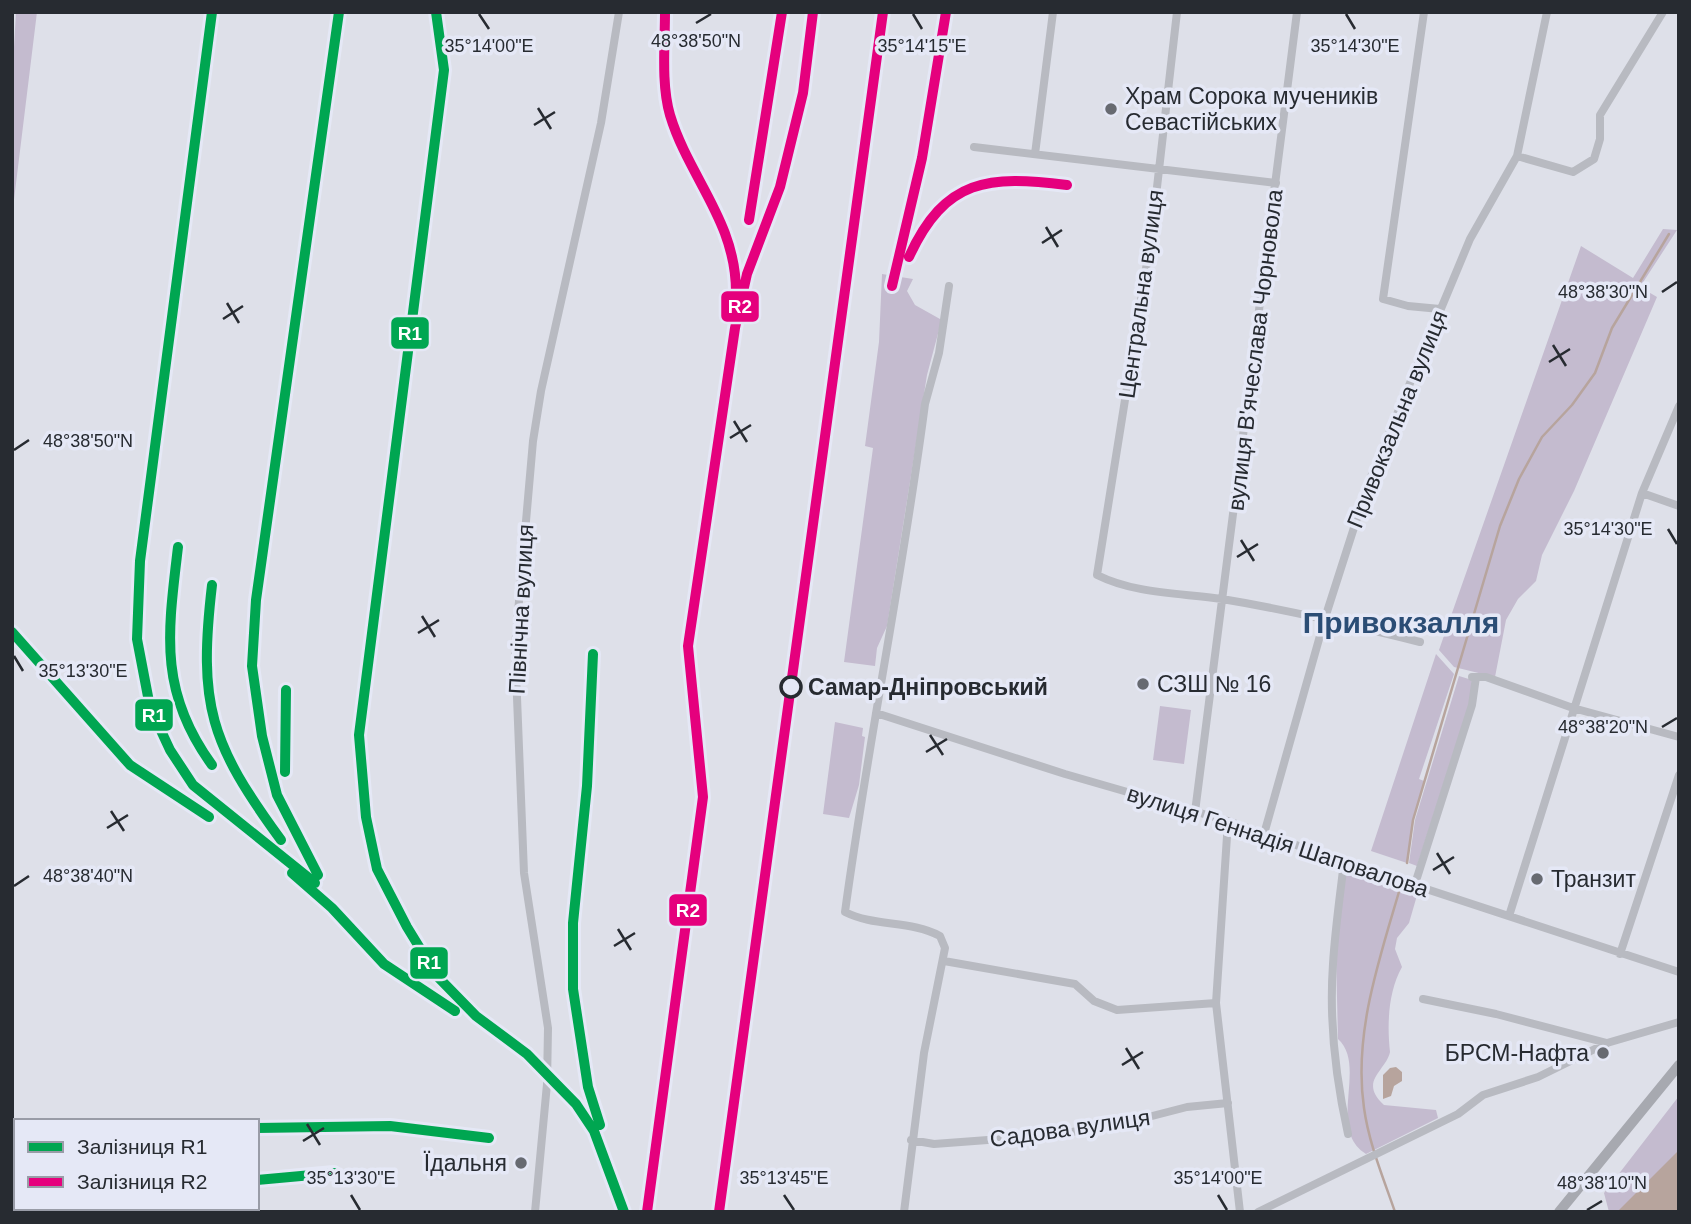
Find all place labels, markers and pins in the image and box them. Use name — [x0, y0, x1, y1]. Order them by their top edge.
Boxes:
place label: Храм Сорока мучеників Севастійських — [1125, 83, 1378, 135]
marker: Храм Сорока мучеників Севастійських — [1103, 101, 1119, 117]
place label: СЗШ № 16 — [1157, 671, 1271, 697]
place label: Самар-Дніпровський — [808, 674, 1048, 700]
marker: Самар-Дніпровський — [780, 676, 802, 698]
marker: СЗШ № 16 — [1135, 676, 1151, 692]
place label: Транзит — [1551, 866, 1636, 892]
marker: Транзит — [1529, 871, 1545, 887]
place label: БРСМ-Нафта — [1445, 1040, 1589, 1066]
marker: БРСМ-Нафта — [1595, 1045, 1611, 1061]
place label: Їдальня — [424, 1150, 507, 1176]
marker: Їдальня — [513, 1155, 529, 1171]

